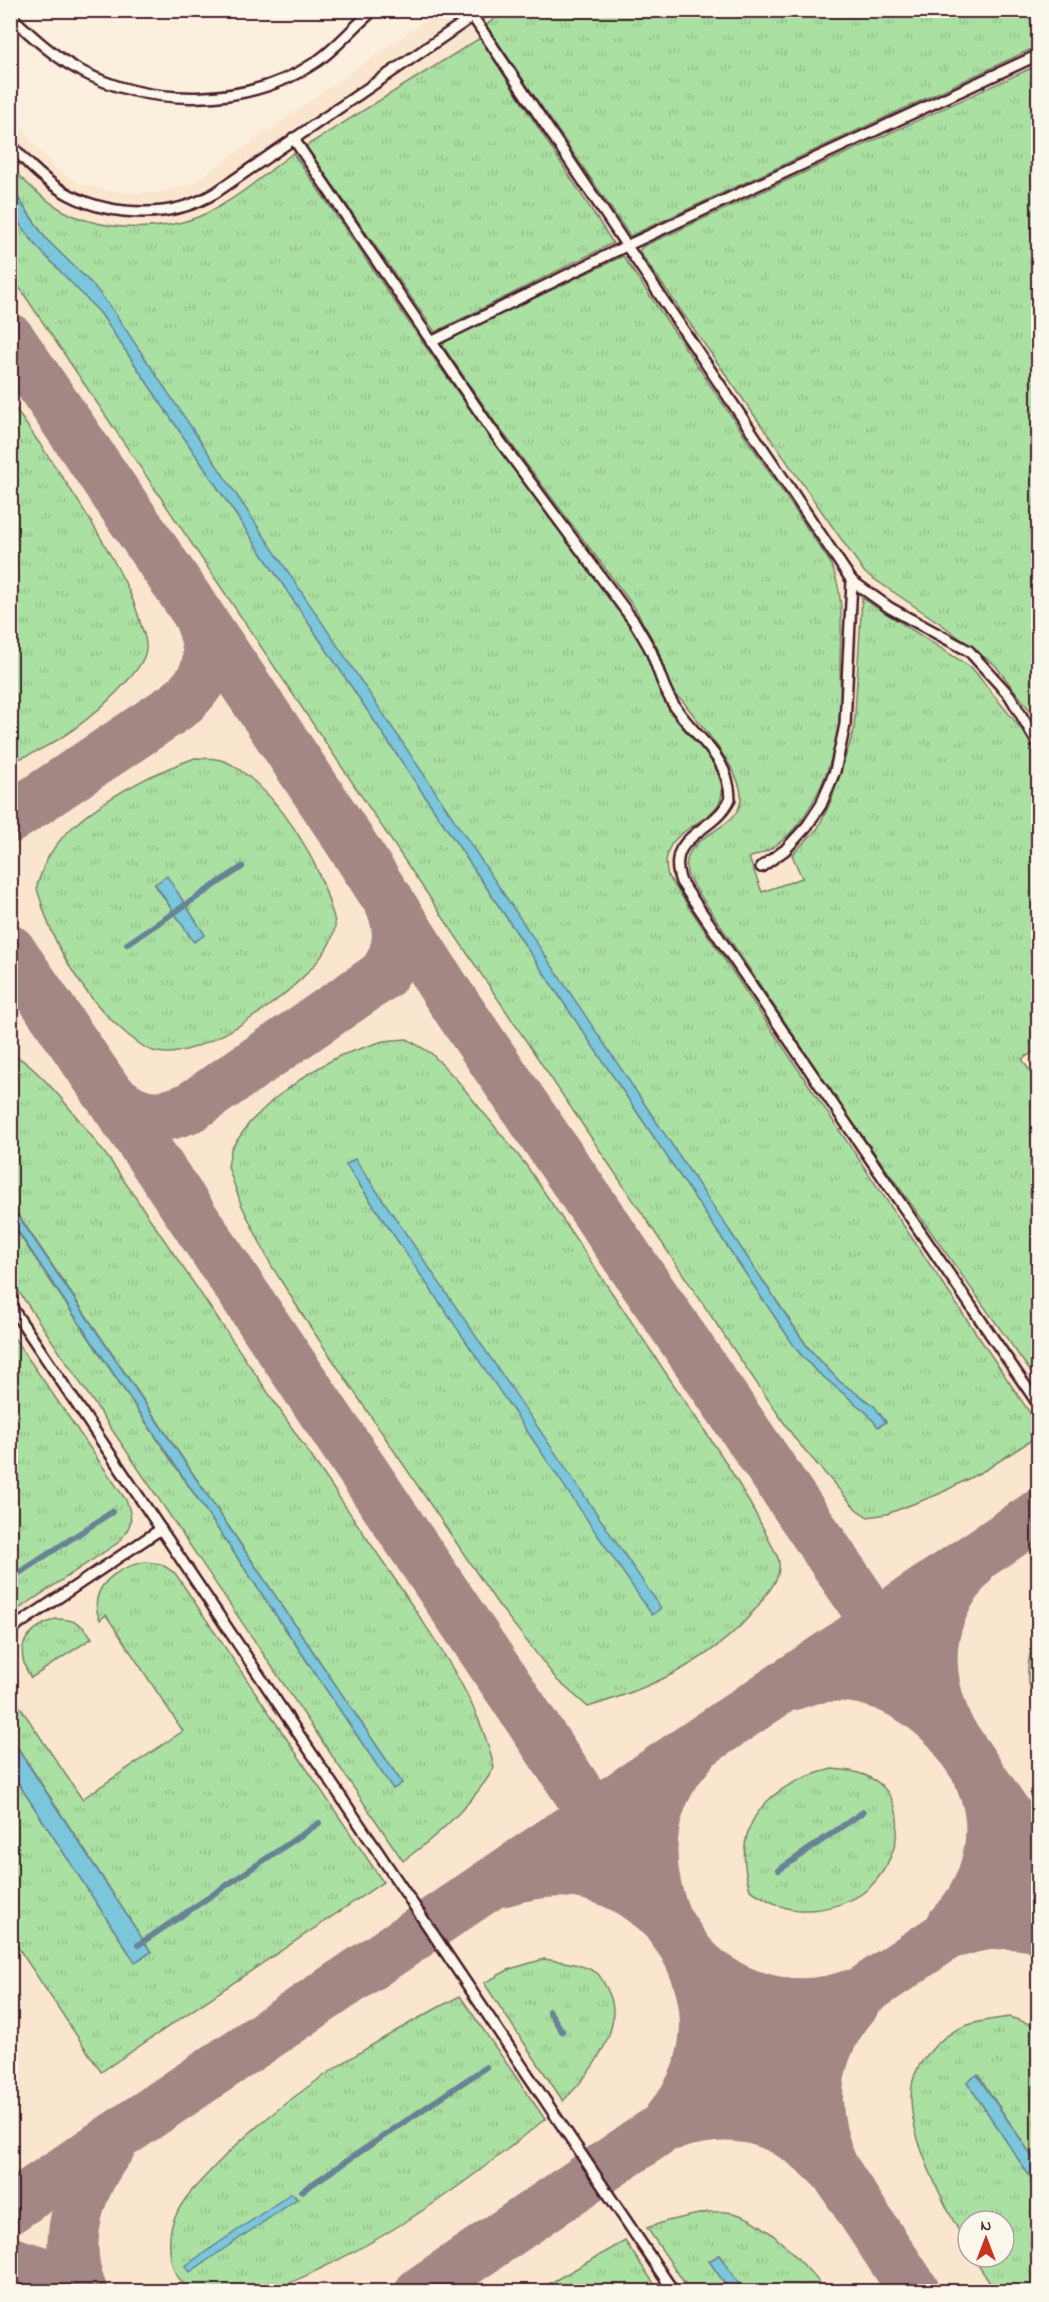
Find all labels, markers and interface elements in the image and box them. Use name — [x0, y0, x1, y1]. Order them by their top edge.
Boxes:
north arrow — [956, 2209, 1016, 2269]
text: N — [981, 2214, 992, 2238]

